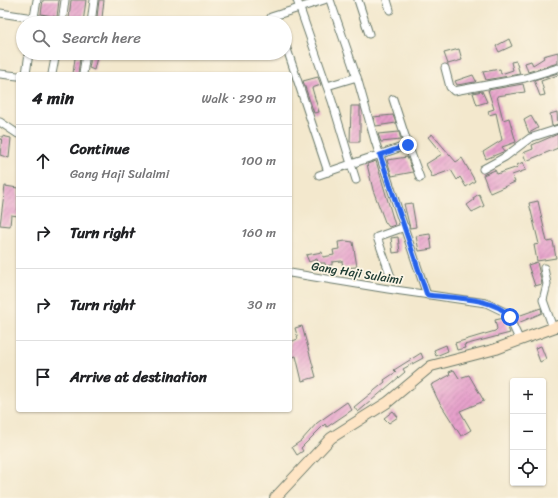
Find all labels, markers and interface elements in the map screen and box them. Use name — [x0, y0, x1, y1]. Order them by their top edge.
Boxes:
search box — [16, 16, 292, 60]
text: Search here — [62, 25, 141, 51]
icon: search — [30, 27, 52, 49]
text: 4 min — [32, 83, 74, 113]
text: Walk · 290 m — [202, 87, 276, 110]
text: Continue — [70, 136, 130, 162]
route end — [399, 136, 417, 154]
text: 100 m — [241, 149, 276, 172]
icon: ahead — [32, 150, 54, 172]
text: Gang Haji Sulaimi — [70, 162, 169, 185]
text: Turn right — [70, 220, 135, 246]
text: 160 m — [241, 221, 276, 244]
icon: right — [32, 222, 54, 244]
street label: Gang Haji Sulaimi — [310, 255, 405, 291]
text: Turn right — [70, 292, 135, 318]
text: 30 m — [247, 293, 276, 316]
icon: right — [32, 294, 54, 316]
route start — [501, 308, 519, 326]
text: Arrive at destination — [70, 364, 207, 390]
icon: arrive — [32, 366, 54, 388]
map controls — [510, 378, 546, 486]
button: + — [510, 378, 546, 414]
button: − — [510, 414, 546, 450]
button: locate — [510, 450, 546, 486]

